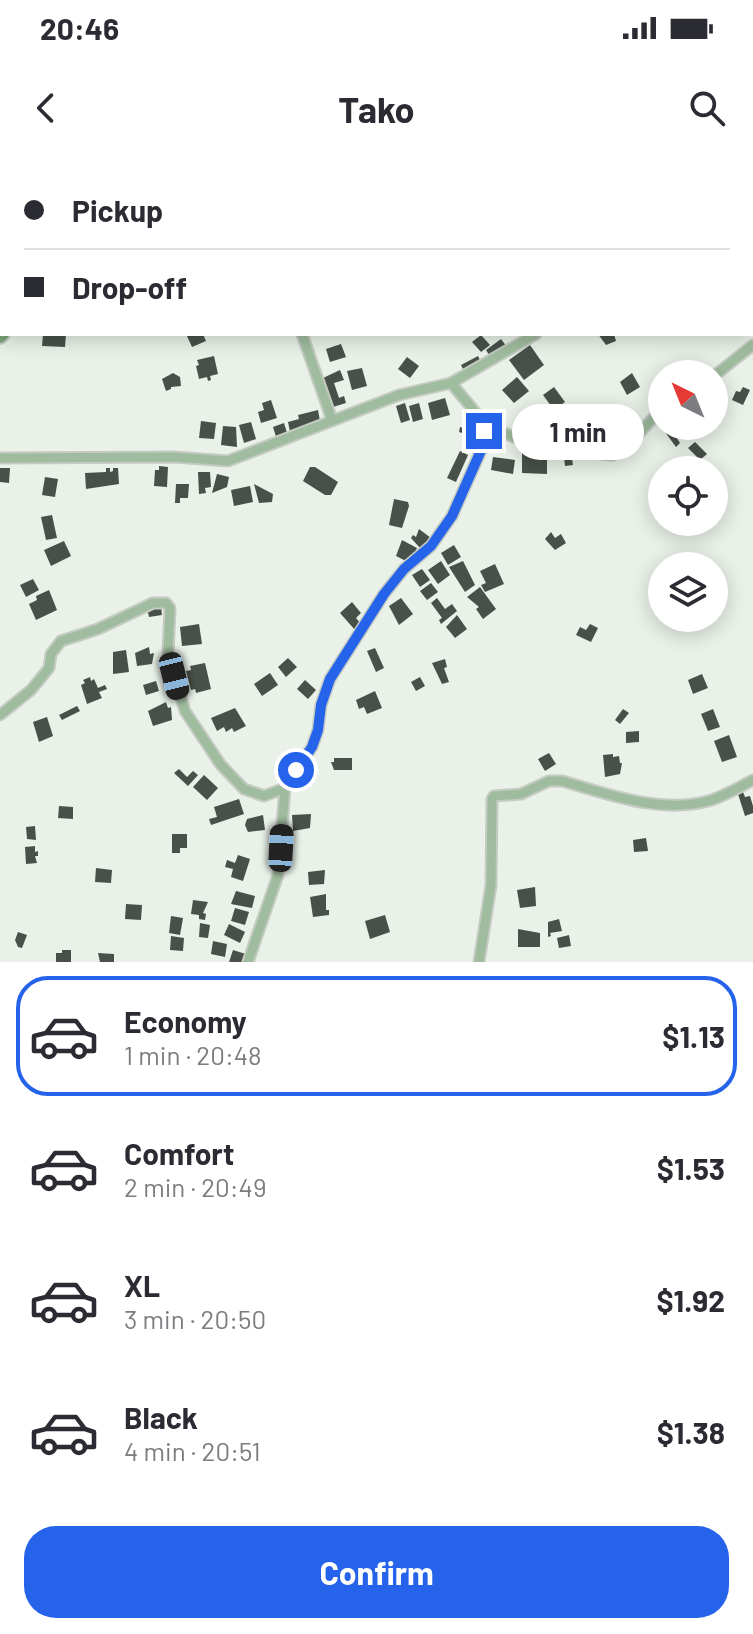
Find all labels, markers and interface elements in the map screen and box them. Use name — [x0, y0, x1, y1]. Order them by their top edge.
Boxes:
text: 20:46 — [40, 10, 119, 46]
icon: back — [24, 86, 68, 130]
icon: search — [685, 86, 729, 130]
text: Tako — [338, 87, 415, 130]
text: Pickup — [72, 192, 163, 228]
text: Drop-off — [72, 269, 187, 305]
north arrow — [648, 360, 728, 440]
map controls — [648, 360, 728, 632]
callout: 1 min — [512, 403, 644, 459]
route end — [466, 413, 502, 449]
text: 1 min — [550, 416, 606, 447]
button: locate — [648, 456, 728, 536]
button: layers — [648, 552, 728, 632]
car — [157, 650, 191, 702]
route start — [278, 752, 314, 788]
car — [268, 823, 294, 873]
icon: car — [28, 1000, 100, 1072]
text: Economy — [124, 1003, 247, 1039]
text: $1.13 — [662, 1018, 725, 1054]
text: 1 min · 20:48 — [124, 1039, 262, 1070]
icon: car — [28, 1132, 100, 1204]
text: Comfort — [124, 1135, 234, 1171]
text: $1.53 — [657, 1150, 725, 1186]
text: 2 min · 20:49 — [124, 1171, 266, 1202]
icon: car — [28, 1264, 100, 1336]
text: XL — [124, 1267, 160, 1303]
text: $1.92 — [656, 1282, 725, 1318]
text: 3 min · 20:50 — [124, 1303, 266, 1334]
icon: car — [28, 1396, 100, 1468]
text: Black — [124, 1399, 198, 1435]
text: $1.38 — [657, 1414, 725, 1450]
text: 4 min · 20:51 — [124, 1435, 261, 1466]
button: Confirm — [24, 1526, 729, 1618]

